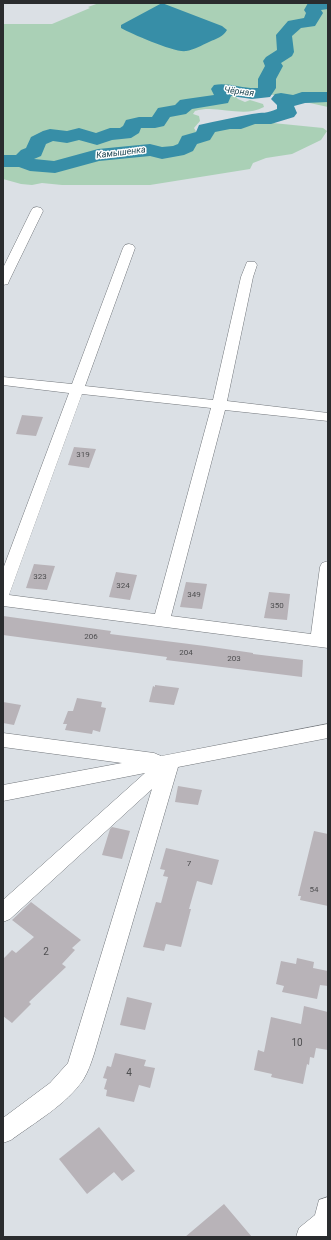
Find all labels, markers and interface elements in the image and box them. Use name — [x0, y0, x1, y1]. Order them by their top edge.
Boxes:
water label: Чёрная — [223, 85, 255, 99]
water label: Камышенка — [96, 145, 146, 161]
house number: 319 — [76, 450, 90, 460]
house number: 323 — [33, 572, 47, 582]
house number: 324 — [116, 581, 130, 591]
house number: 349 — [187, 590, 201, 600]
house number: 350 — [270, 601, 284, 611]
house number: 206 — [84, 632, 98, 642]
house number: 204 — [179, 648, 193, 658]
house number: 203 — [227, 654, 241, 664]
house number: 7 — [187, 859, 191, 869]
house number: 54 — [310, 885, 318, 895]
house number: 2 — [43, 946, 49, 958]
house number: 10 — [291, 1037, 303, 1049]
house number: 4 — [126, 1067, 132, 1079]

